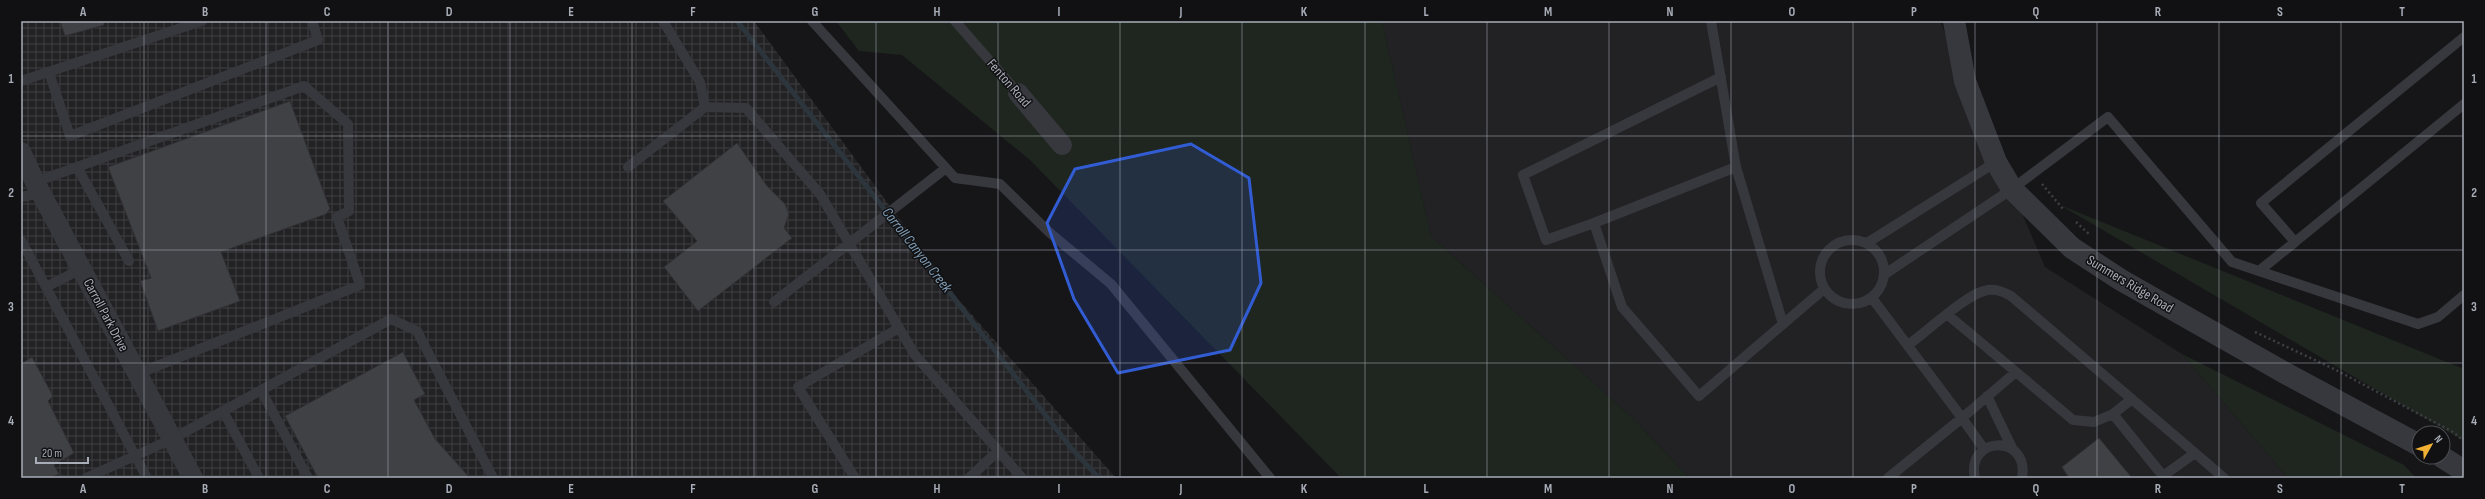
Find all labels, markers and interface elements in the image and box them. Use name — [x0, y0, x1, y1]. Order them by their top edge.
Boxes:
text: A — [79, 4, 87, 20]
text: B — [202, 4, 208, 20]
text: C — [324, 4, 331, 20]
text: D — [446, 4, 453, 20]
text: E — [568, 4, 574, 20]
text: F — [690, 4, 696, 20]
text: G — [812, 4, 819, 20]
text: H — [934, 4, 941, 20]
text: I — [1058, 4, 1061, 20]
text: J — [1179, 4, 1183, 20]
text: K — [1301, 4, 1308, 20]
text: L — [1423, 4, 1429, 20]
text: M — [1544, 4, 1552, 20]
text: N — [1667, 4, 1674, 20]
text: O — [1789, 4, 1796, 20]
text: P — [1911, 4, 1917, 20]
text: Q — [2033, 4, 2040, 20]
text: R — [2155, 4, 2162, 20]
text: S — [2277, 4, 2283, 20]
text: T — [2399, 4, 2405, 20]
street label: Fenton Road — [983, 55, 1035, 111]
text: 1 — [8, 71, 14, 87]
text: 1 — [2471, 71, 2477, 87]
text: 2 — [8, 185, 14, 201]
text: 2 — [2471, 185, 2477, 201]
water label: Carroll Canyon Creek — [878, 204, 956, 297]
street label: Summers Ridge Road — [2084, 251, 2177, 317]
street label: Carroll Park Drive — [80, 276, 132, 354]
text: 3 — [8, 299, 14, 315]
text: 3 — [2471, 299, 2477, 315]
text: 4 — [8, 413, 14, 429]
text: 4 — [2471, 413, 2477, 429]
north arrow — [2411, 425, 2451, 465]
text: N — [2431, 433, 2445, 445]
scale bar — [36, 439, 88, 465]
text: 20 m — [42, 446, 62, 461]
text: A — [79, 481, 87, 497]
text: B — [202, 481, 208, 497]
text: C — [324, 481, 331, 497]
text: D — [446, 481, 453, 497]
text: E — [568, 481, 574, 497]
text: F — [690, 481, 696, 497]
text: G — [812, 481, 819, 497]
text: H — [934, 481, 941, 497]
text: I — [1058, 481, 1061, 497]
text: J — [1179, 481, 1183, 497]
text: K — [1301, 481, 1308, 497]
text: L — [1423, 481, 1429, 497]
text: M — [1544, 481, 1552, 497]
text: N — [1667, 481, 1674, 497]
text: O — [1789, 481, 1796, 497]
text: P — [1911, 481, 1917, 497]
text: Q — [2033, 481, 2040, 497]
text: R — [2155, 481, 2162, 497]
text: S — [2277, 481, 2283, 497]
text: T — [2399, 481, 2405, 497]

